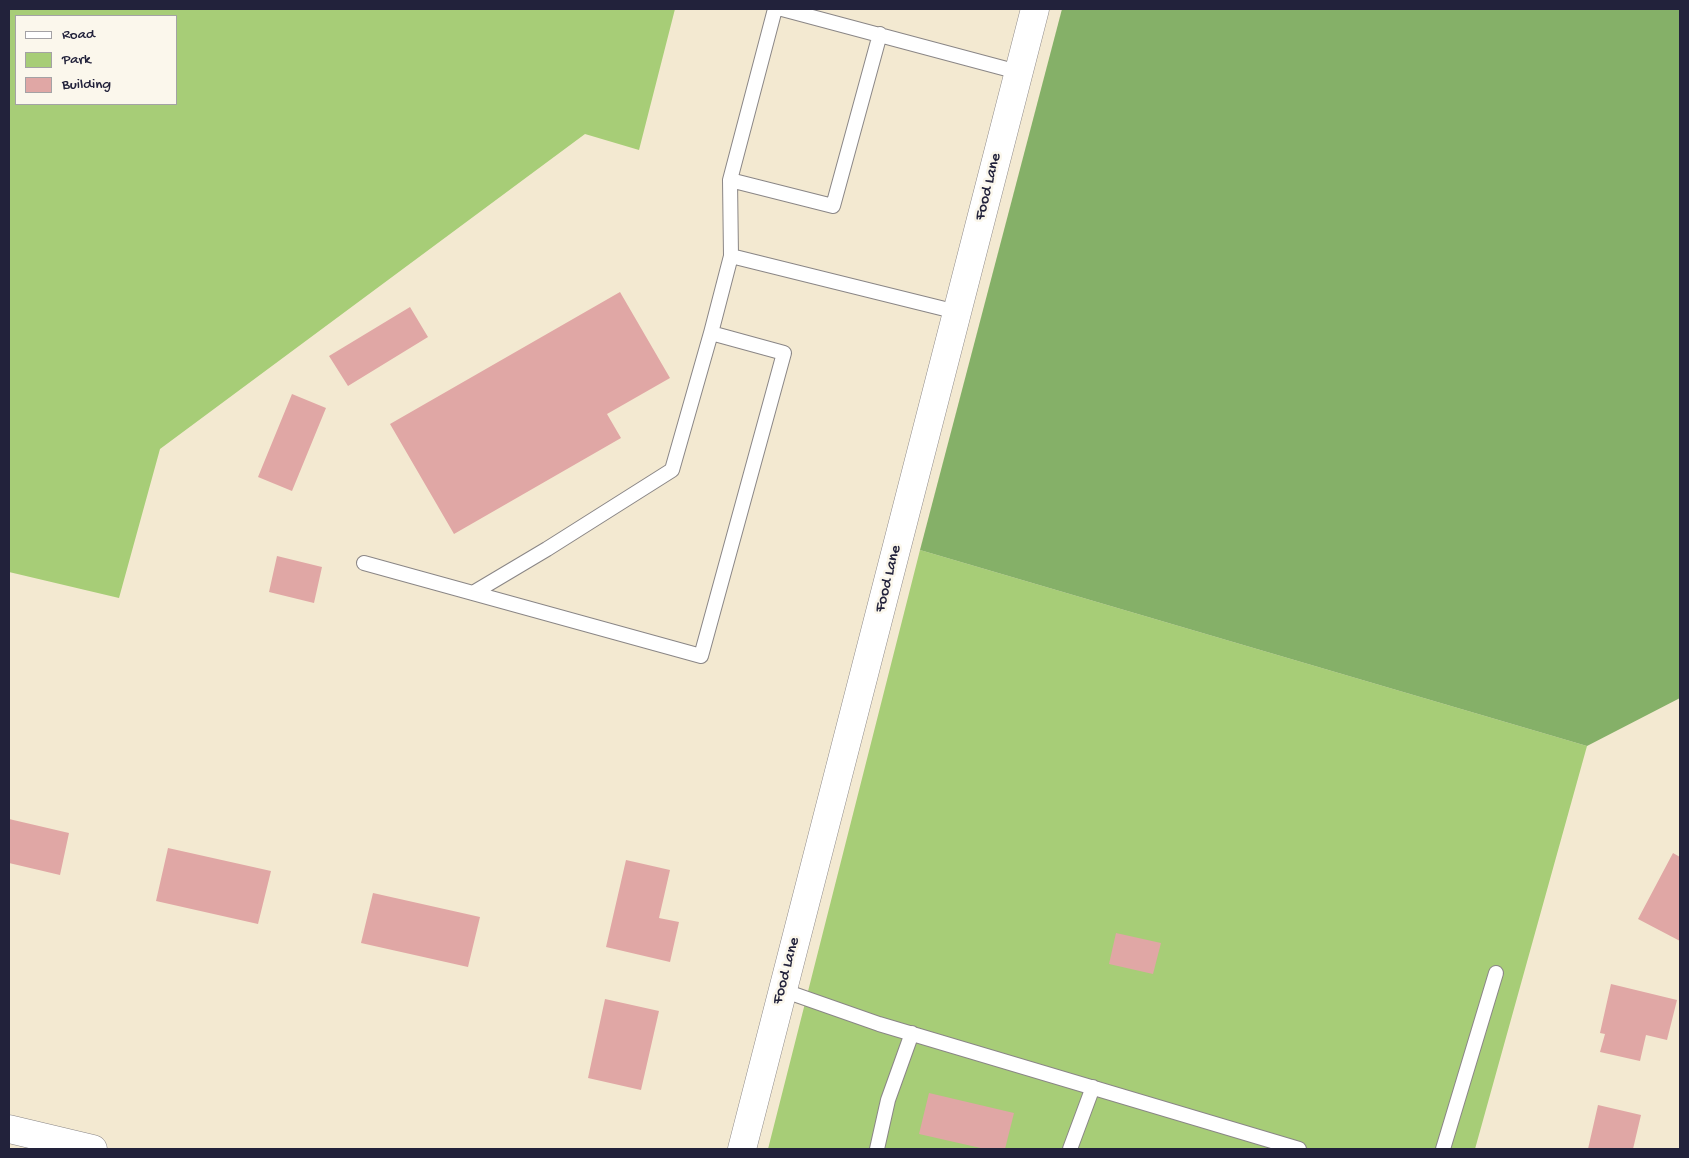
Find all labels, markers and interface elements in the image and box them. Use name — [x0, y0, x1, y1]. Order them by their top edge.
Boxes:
legend — [15, 15, 178, 105]
text: Road — [62, 26, 95, 44]
text: Park — [62, 51, 91, 69]
text: Building — [62, 76, 111, 94]
street label: Food Lane — [971, 151, 1007, 223]
street label: Food Lane — [871, 543, 907, 615]
street label: Food Lane — [769, 935, 805, 1007]

